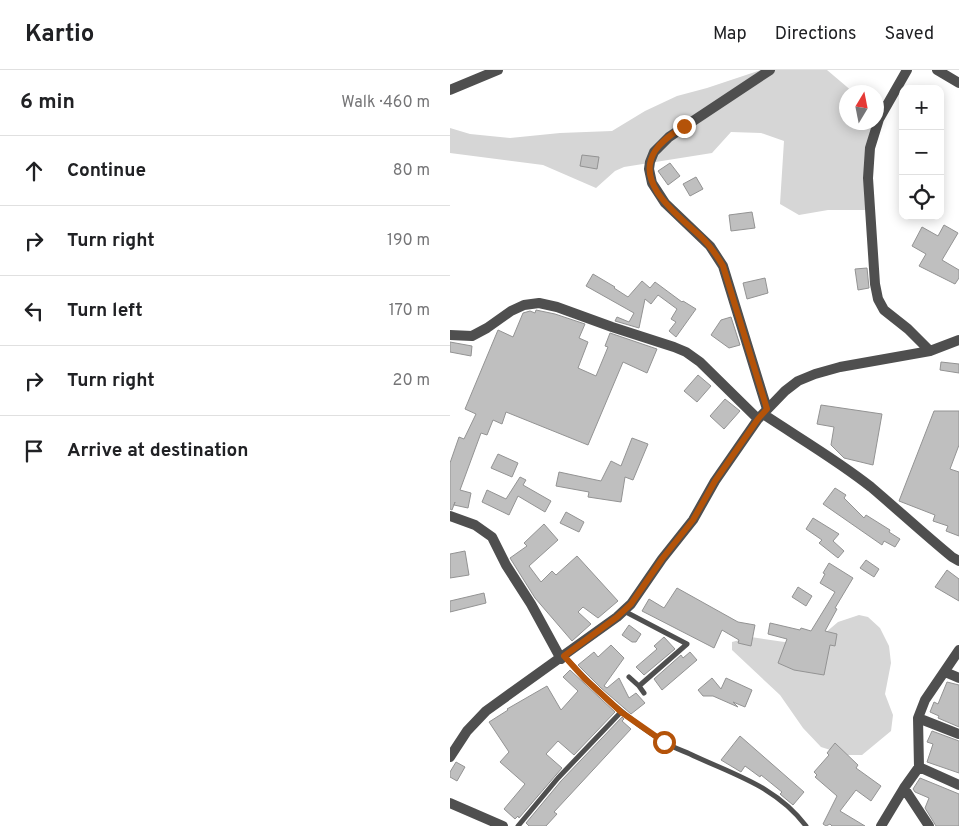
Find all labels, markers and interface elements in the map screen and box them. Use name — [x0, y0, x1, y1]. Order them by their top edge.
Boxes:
text: Kartio — [25, 20, 94, 50]
text: Map — [713, 23, 747, 46]
text: Directions — [775, 23, 857, 46]
text: Saved — [885, 23, 934, 46]
north arrow — [839, 85, 884, 130]
map controls — [899, 85, 944, 220]
button: + — [899, 85, 944, 130]
text: 6 min — [20, 89, 75, 116]
text: Walk · 460 m — [341, 93, 430, 113]
route end — [673, 115, 696, 138]
button: − — [899, 130, 944, 175]
icon: ahead — [20, 157, 48, 185]
text: Continue — [67, 159, 146, 183]
text: 80 m — [393, 161, 430, 181]
button: locate — [899, 175, 944, 220]
icon: right — [20, 227, 48, 255]
text: Turn right — [67, 229, 155, 253]
text: 190 m — [387, 231, 430, 251]
icon: left — [20, 297, 48, 325]
text: Turn left — [67, 299, 143, 323]
text: 170 m — [389, 301, 430, 321]
icon: right — [20, 367, 48, 395]
text: Turn right — [67, 369, 155, 393]
text: 20 m — [393, 371, 430, 391]
icon: arrive — [20, 437, 48, 465]
text: Arrive at destination — [67, 439, 248, 463]
route start — [653, 731, 676, 754]

